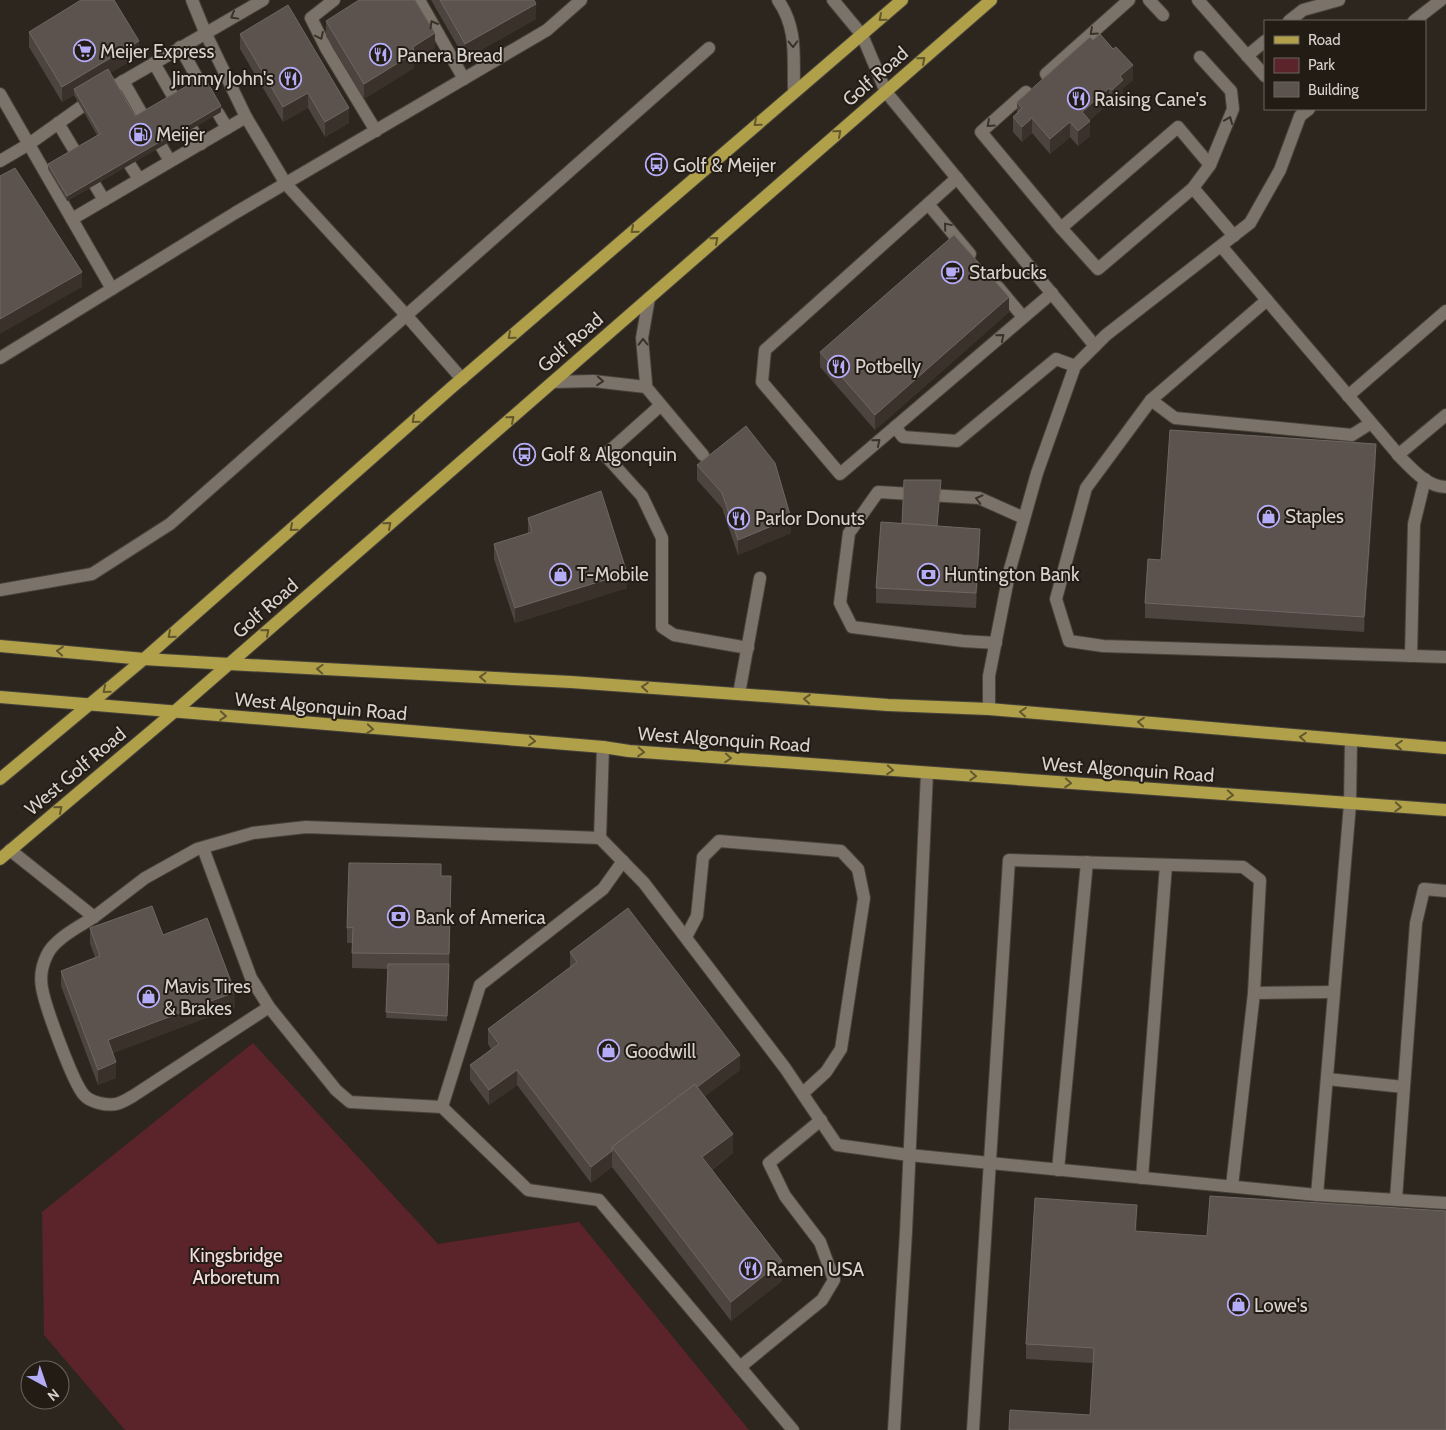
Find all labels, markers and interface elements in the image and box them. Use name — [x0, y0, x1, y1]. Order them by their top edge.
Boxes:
one-way arrow — [230, 10, 239, 20]
one-way arrow — [878, 12, 887, 21]
legend — [1264, 20, 1426, 110]
one-way arrow — [429, 21, 439, 30]
one-way arrow — [1089, 27, 1098, 36]
one-way arrow — [314, 31, 324, 40]
text: Road — [1308, 31, 1341, 49]
supermarket icon: Meijer Express — [72, 39, 96, 63]
place label: Meijer Express — [100, 40, 214, 63]
one-way arrow — [788, 40, 798, 48]
street label: Golf Road — [838, 42, 913, 111]
restaurant icon: Panera Bread — [369, 43, 393, 67]
place label: Panera Bread — [397, 44, 503, 67]
one-way arrow — [917, 56, 926, 65]
text: Park — [1308, 56, 1335, 74]
restaurant icon: Jimmy John's — [278, 66, 302, 90]
place label: Jimmy John's — [171, 67, 274, 90]
text: Building — [1308, 81, 1359, 99]
restaurant icon: Raising Cane's — [1066, 87, 1090, 111]
place label: Raising Cane's — [1094, 88, 1207, 111]
one-way arrow — [1222, 116, 1233, 125]
one-way arrow — [754, 118, 763, 126]
one-way arrow — [987, 119, 996, 128]
fuel station icon: Meijer — [128, 122, 152, 146]
place label: Meijer — [156, 123, 205, 146]
one-way arrow — [832, 130, 841, 139]
bus stop icon: Golf & Meijer — [645, 153, 669, 177]
place label: Golf & Meijer — [673, 154, 776, 177]
one-way arrow — [944, 223, 953, 232]
one-way arrow — [631, 224, 640, 233]
one-way arrow — [710, 237, 719, 246]
cafe icon: Starbucks — [941, 260, 965, 284]
place label: Starbucks — [969, 261, 1047, 284]
street label: Golf Road — [533, 308, 608, 377]
one-way arrow — [508, 330, 517, 339]
one-way arrow — [995, 333, 1004, 342]
one-way arrow — [637, 338, 648, 346]
restaurant icon: Potbelly — [827, 354, 851, 378]
place label: Potbelly — [855, 355, 921, 378]
one-way arrow — [596, 376, 604, 387]
one-way arrow — [411, 415, 420, 424]
one-way arrow — [505, 415, 514, 424]
one-way arrow — [871, 439, 880, 448]
bus stop icon: Golf & Algonquin — [513, 442, 537, 466]
place label: Golf & Algonquin — [541, 443, 677, 466]
one-way arrow — [976, 495, 984, 505]
shop icon: Staples — [1257, 504, 1281, 528]
place label: Staples — [1285, 505, 1344, 528]
restaurant icon: Parlor Donuts — [727, 506, 751, 530]
place label: Parlor Donuts — [755, 507, 865, 530]
one-way arrow — [289, 522, 298, 531]
one-way arrow — [383, 522, 392, 531]
shop icon: T-Mobile — [549, 562, 573, 586]
bank icon: Huntington Bank — [916, 562, 940, 586]
place label: T-Mobile — [577, 563, 649, 586]
place label: Huntington Bank — [944, 563, 1080, 586]
street label: Golf Road — [228, 574, 303, 643]
one-way arrow — [167, 629, 176, 638]
one-way arrow — [260, 629, 269, 638]
one-way arrow — [56, 646, 64, 657]
one-way arrow — [316, 664, 324, 674]
one-way arrow — [478, 672, 486, 683]
one-way arrow — [641, 682, 649, 693]
one-way arrow — [103, 684, 112, 693]
street label: West Algonquin Road — [234, 688, 408, 725]
one-way arrow — [803, 694, 811, 705]
one-way arrow — [1019, 707, 1027, 718]
one-way arrow — [219, 711, 227, 722]
one-way arrow — [1137, 717, 1145, 728]
street label: West Golf Road — [20, 722, 131, 820]
street label: West Algonquin Road — [637, 722, 811, 757]
one-way arrow — [366, 723, 374, 734]
one-way arrow — [1298, 731, 1306, 742]
one-way arrow — [528, 736, 536, 747]
one-way arrow — [1394, 739, 1402, 750]
one-way arrow — [638, 747, 646, 758]
street label: West Algonquin Road — [1041, 752, 1215, 787]
one-way arrow — [725, 753, 733, 764]
one-way arrow — [887, 765, 895, 776]
one-way arrow — [969, 771, 977, 782]
one-way arrow — [1064, 778, 1072, 789]
one-way arrow — [1227, 790, 1235, 801]
one-way arrow — [1394, 801, 1402, 812]
one-way arrow — [53, 806, 62, 814]
bank icon: Bank of America — [387, 905, 411, 929]
place label: Bank of America — [415, 906, 546, 929]
place label: Mavis Tires & Brakes — [164, 975, 251, 1020]
shop icon: Mavis Tires & Brakes — [136, 985, 160, 1009]
shop icon: Goodwill — [597, 1039, 621, 1063]
place label: Goodwill — [625, 1040, 696, 1063]
park label: Kingsbridge Arboretum — [189, 1244, 283, 1289]
restaurant icon: Ramen USA — [738, 1257, 762, 1281]
place label: Ramen USA — [766, 1258, 865, 1281]
shop icon: Lowe's — [1226, 1293, 1250, 1317]
place label: Lowe's — [1254, 1294, 1308, 1317]
north arrow — [20, 1360, 70, 1410]
text: N — [44, 1385, 63, 1405]

